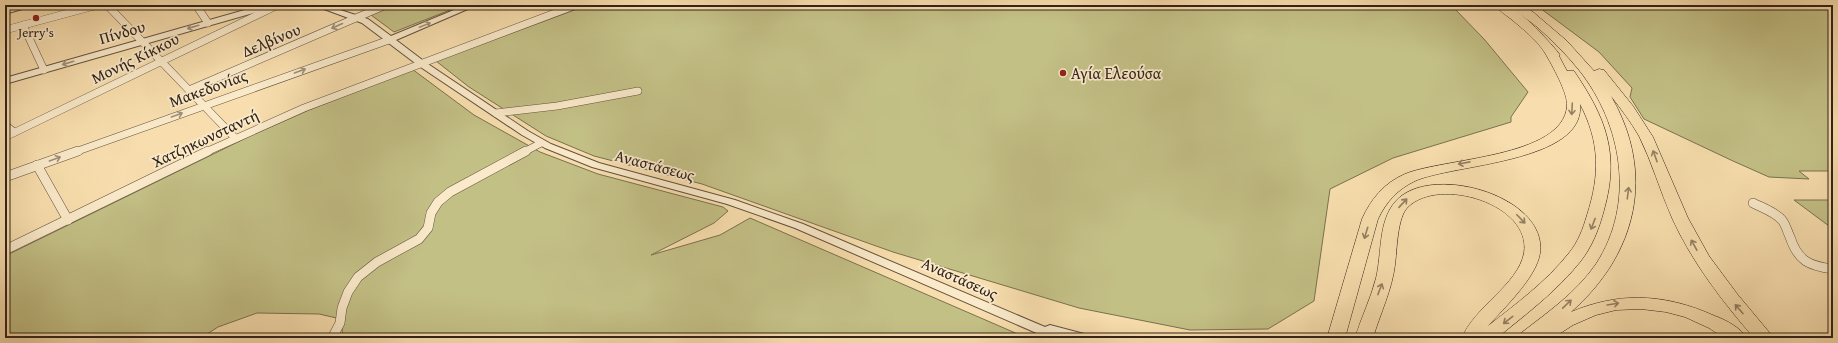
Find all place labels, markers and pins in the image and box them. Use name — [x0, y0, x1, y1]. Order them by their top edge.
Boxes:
marker: Jerry's — [31, 13, 41, 23]
place label: Jerry's — [16, 23, 54, 42]
place label: Αγία Ελεούσα — [1071, 61, 1162, 85]
marker: Αγία Ελεούσα — [1058, 68, 1068, 78]

